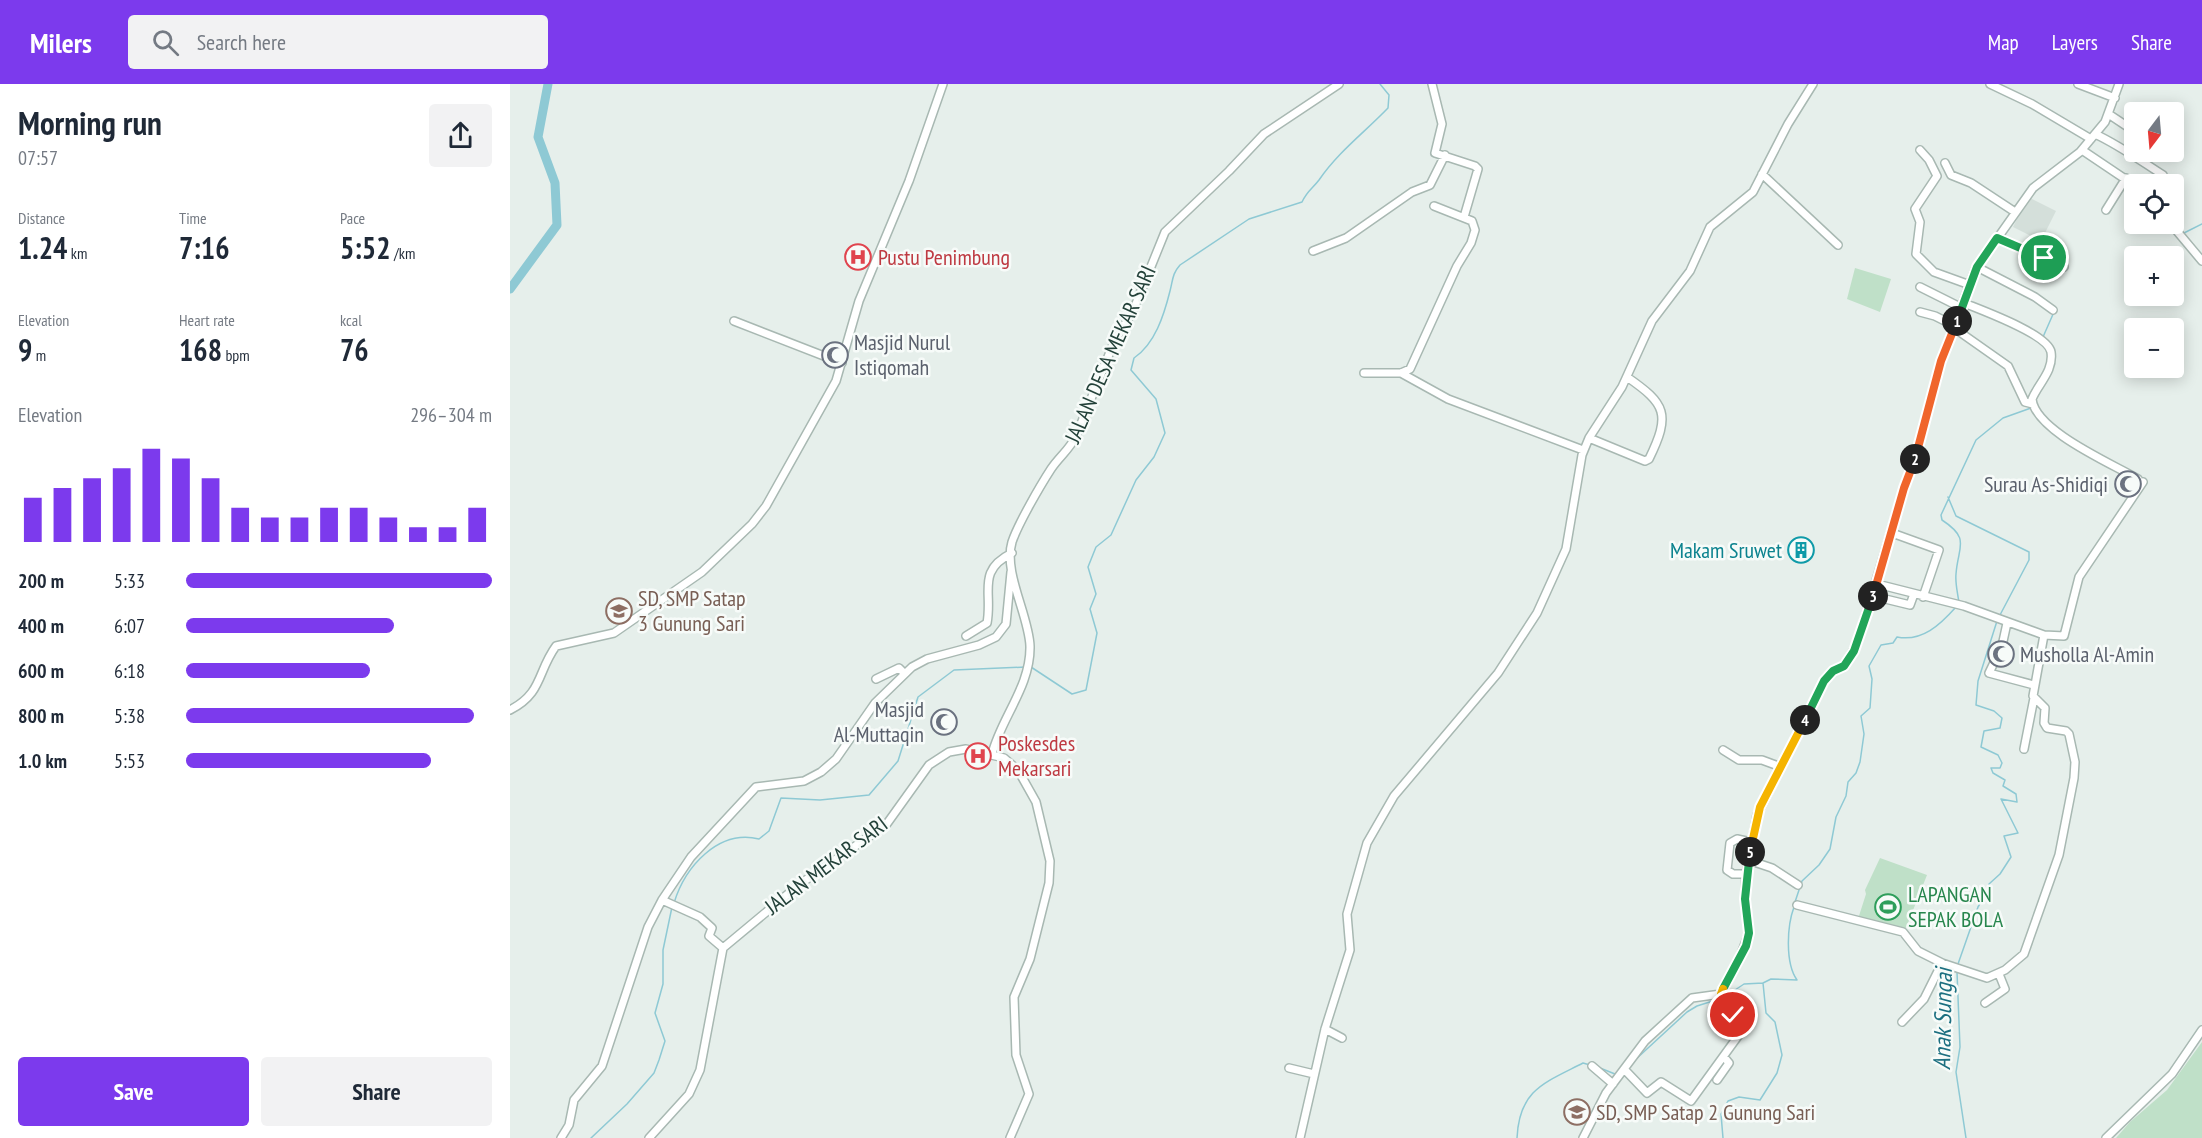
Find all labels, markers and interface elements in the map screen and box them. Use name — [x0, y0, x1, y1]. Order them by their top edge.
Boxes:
search box — [128, 15, 548, 69]
text: Milers — [30, 24, 92, 61]
icon: search — [149, 26, 182, 59]
text: Search here — [197, 28, 286, 56]
text: Map — [1988, 29, 2019, 56]
text: Layers — [2052, 29, 2098, 56]
text: Share — [2131, 29, 2172, 56]
text: Morning run — [18, 101, 162, 144]
north arrow — [2124, 102, 2184, 162]
map controls — [2124, 102, 2184, 378]
button: share — [429, 104, 492, 167]
text: 07:57 — [18, 145, 58, 171]
button: locate — [2124, 174, 2184, 234]
text: Distance — [18, 208, 65, 228]
text: Time — [179, 208, 207, 228]
text: Pace — [340, 208, 365, 228]
text: 1.24 — [18, 228, 67, 267]
text: 7:16 — [179, 228, 230, 267]
text: 5:52 — [340, 228, 391, 267]
pin — [2018, 232, 2069, 283]
icon: arrive — [2027, 241, 2060, 274]
hospital icon: Pustu Penimbung — [843, 242, 873, 272]
text: km — [67, 243, 87, 263]
text: /km — [391, 243, 415, 263]
place label: Pustu Penimbung — [878, 243, 1010, 271]
button: + — [2124, 246, 2184, 306]
street label: JALAN DESA MEKAR SARI — [1058, 261, 1162, 448]
pin: 1 — [1942, 306, 1972, 336]
text: Elevation — [18, 310, 69, 330]
text: Heart rate — [179, 310, 235, 330]
text: kcal — [340, 310, 362, 330]
text: 1 — [1953, 311, 1961, 331]
button: − — [2124, 318, 2184, 378]
place label: Masjid Nurul Istiqomah — [854, 328, 951, 381]
text: 9 — [18, 330, 32, 369]
text: 168 — [179, 330, 222, 369]
text: 76 — [340, 330, 369, 369]
mosque icon: Masjid Nurul Istiqomah — [820, 340, 850, 370]
text: m — [32, 345, 46, 365]
text: bpm — [222, 345, 250, 365]
text: Elevation — [18, 402, 82, 428]
text: 296–304 m — [410, 402, 492, 428]
pin: 2 — [1900, 444, 1930, 474]
text: 2 — [1911, 449, 1919, 469]
mosque icon: Surau As-Shidiqi — [2113, 469, 2143, 499]
place label: Surau As-Shidiqi — [1984, 470, 2108, 498]
building icon: Makam Sruwet — [1786, 535, 1816, 565]
place label: Makam Sruwet — [1670, 536, 1782, 564]
text: 200 m — [18, 568, 64, 594]
text: 5:33 — [114, 568, 145, 594]
pin: 3 — [1858, 581, 1888, 611]
place label: SD, SMP Satap 3 Gunung Sari — [638, 584, 746, 637]
text: 3 — [1869, 586, 1877, 606]
school or university icon: SD, SMP Satap 3 Gunung Sari — [604, 596, 634, 626]
text: 400 m — [18, 613, 64, 639]
text: 6:07 — [114, 613, 145, 639]
mosque icon: Musholla Al-Amin — [1986, 639, 2016, 669]
place label: Musholla Al-Amin — [2020, 640, 2154, 668]
text: 600 m — [18, 658, 64, 684]
text: 6:18 — [114, 658, 145, 684]
place label: Masjid Al-Muttaqin — [834, 695, 924, 748]
text: 800 m — [18, 703, 64, 729]
text: 5:38 — [114, 703, 145, 729]
pin: 4 — [1790, 705, 1820, 735]
mosque icon: Masjid Al-Muttaqin — [929, 707, 959, 737]
text: 4 — [1801, 710, 1809, 730]
place label: Poskesdes Mekarsari — [998, 729, 1075, 782]
hospital icon: Poskesdes Mekarsari — [963, 741, 993, 771]
text: 1.0 km — [18, 748, 67, 774]
text: 5:53 — [114, 748, 145, 774]
street label: JALAN MEKAR SARI — [758, 810, 893, 921]
pin: 5 — [1735, 837, 1765, 867]
text: 5 — [1746, 842, 1754, 862]
place label: LAPANGAN SEPAK BOLA — [1908, 880, 2004, 933]
sports icon: LAPANGAN SEPAK BOLA — [1873, 892, 1903, 922]
water label: Anak Sungai — [1926, 965, 1959, 1070]
pin — [1707, 989, 1758, 1040]
icon: check — [1716, 998, 1749, 1031]
button: Save — [18, 1057, 249, 1126]
button: Share — [261, 1057, 492, 1126]
school or university icon: SD, SMP Satap 2 Gunung Sari — [1562, 1097, 1592, 1127]
place label: SD, SMP Satap 2 Gunung Sari — [1596, 1098, 1815, 1126]

